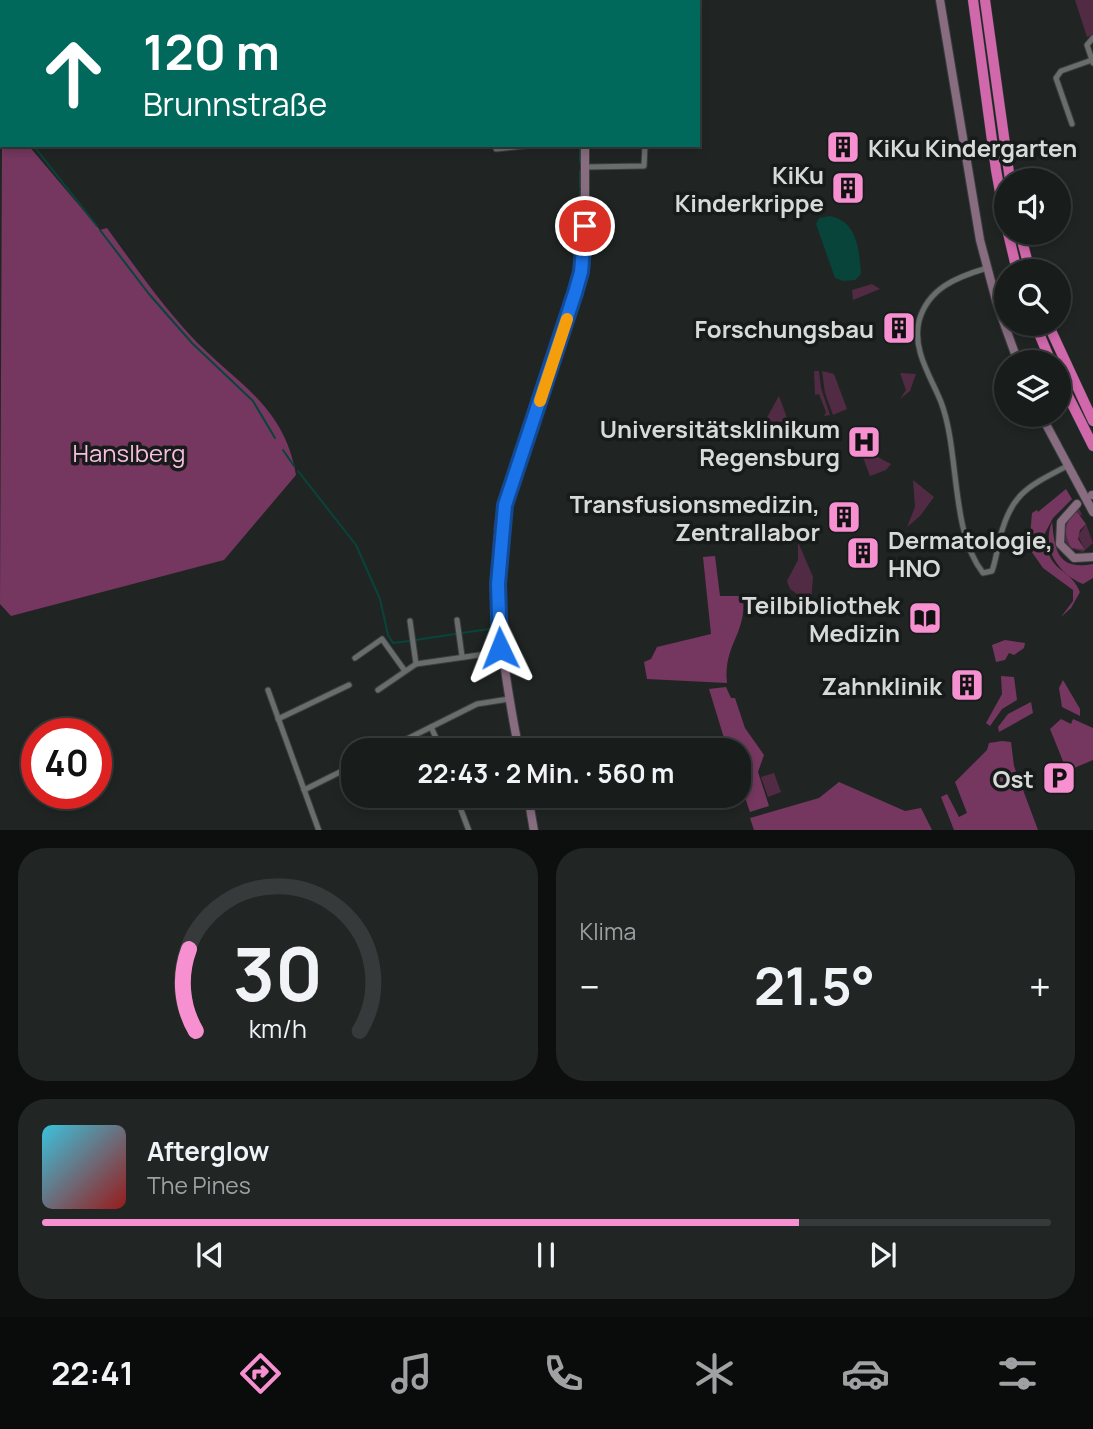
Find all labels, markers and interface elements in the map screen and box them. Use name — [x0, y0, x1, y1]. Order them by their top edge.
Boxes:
text: 120 m — [143, 18, 280, 85]
icon: ahead — [28, 28, 119, 119]
text: Brunnstraße — [143, 82, 327, 126]
building icon: KiKu Kindergarten — [824, 128, 862, 166]
place label: KiKu Kindergarten — [868, 131, 1077, 164]
place label: KiKu Kinderkrippe — [675, 158, 824, 219]
map controls — [994, 168, 1071, 427]
button: sound — [994, 168, 1071, 245]
building icon: KiKu Kinderkrippe — [829, 169, 867, 207]
pin — [555, 196, 615, 256]
icon: arrive — [566, 207, 604, 245]
button: search — [994, 259, 1071, 336]
building icon: Forschungsbau — [880, 309, 918, 347]
place label: Forschungsbau — [695, 312, 874, 345]
button: layers — [994, 350, 1071, 427]
place label: Universitätsklinikum Regensburg — [600, 412, 840, 473]
hospital icon: Universitätsklinikum Regensburg — [845, 423, 883, 461]
park label: Hanslberg — [73, 436, 185, 469]
place label: Transfusionsmedizin, Zentrallabor — [570, 487, 820, 548]
building icon: Transfusionsmedizin, Zentrallabor — [825, 498, 863, 536]
place label: Dermatologie, HNO — [888, 523, 1053, 584]
building icon: Dermatologie, HNO — [844, 534, 882, 572]
place label: Teilbibliothek Medizin — [742, 588, 901, 649]
library icon: Teilbibliothek Medizin — [906, 599, 944, 637]
position arrow — [463, 611, 537, 685]
building icon: Zahnklinik — [948, 666, 986, 704]
place label: Zahnklinik — [821, 669, 943, 702]
speed limit sign: 40 — [21, 718, 112, 809]
text: 22:43 · 2 Min. · 560 m — [418, 755, 674, 791]
parking icon: Ost — [1040, 759, 1078, 797]
place label: Ost — [993, 762, 1034, 795]
text: Klima — [580, 915, 636, 947]
text: 30 — [233, 923, 323, 1023]
text: 21.5° — [754, 950, 875, 1021]
text: − — [580, 960, 600, 1012]
text: + — [1029, 960, 1051, 1012]
text: km/h — [249, 1010, 307, 1045]
text: Afterglow — [147, 1133, 269, 1169]
text: The Pines — [147, 1169, 251, 1201]
icon: previous — [191, 1236, 229, 1274]
icon: pause — [527, 1236, 565, 1274]
icon: next — [864, 1236, 902, 1274]
icon: directions — [236, 1349, 285, 1398]
icon: music — [387, 1349, 436, 1398]
icon: phone — [539, 1349, 588, 1398]
icon: climate — [690, 1349, 739, 1398]
icon: car — [841, 1349, 890, 1398]
icon: filters — [993, 1349, 1042, 1398]
text: 22:41 — [51, 1351, 134, 1395]

